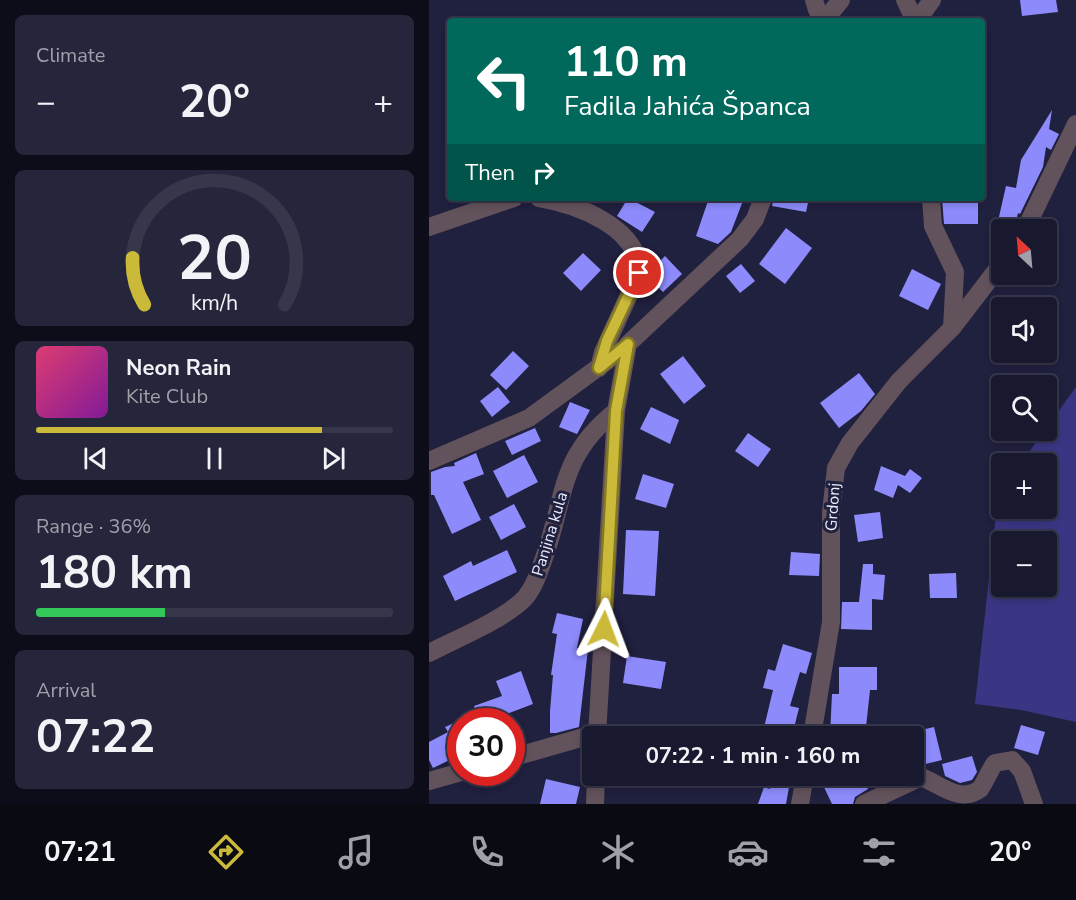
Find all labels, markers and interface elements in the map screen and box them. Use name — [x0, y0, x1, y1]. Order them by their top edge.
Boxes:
text: 110 m — [564, 34, 688, 91]
text: Climate — [36, 42, 105, 69]
icon: left — [465, 42, 543, 120]
text: 20° — [179, 72, 250, 133]
text: − — [36, 80, 56, 125]
text: + — [373, 80, 393, 125]
text: Fadila Jahića Španca — [564, 88, 811, 125]
icon: right — [527, 156, 560, 189]
text: Then — [465, 158, 515, 188]
text: 20 — [177, 216, 252, 301]
north arrow — [991, 219, 1057, 285]
map controls — [991, 219, 1057, 597]
pin — [613, 247, 664, 298]
icon: arrive — [622, 256, 655, 289]
text: km/h — [191, 288, 238, 318]
button: sound — [991, 297, 1057, 363]
text: Neon Rain — [126, 353, 231, 383]
button: search — [991, 375, 1057, 441]
text: Kite Club — [126, 383, 208, 410]
icon: previous — [79, 442, 112, 475]
icon: pause — [198, 442, 231, 475]
icon: next — [317, 442, 350, 475]
button: + — [991, 453, 1057, 519]
street label: Grdonj — [820, 482, 846, 532]
street label: Panjina kula — [527, 489, 573, 579]
text: Range · 36% — [36, 513, 151, 540]
button: − — [991, 531, 1057, 597]
text: 180 km — [36, 543, 193, 604]
position arrow — [572, 597, 636, 661]
text: Arrival — [36, 677, 96, 704]
text: 07:22 — [36, 707, 155, 768]
speed limit sign: 30 — [447, 708, 525, 786]
text: 07:22 · 1 min · 160 m — [646, 741, 860, 771]
icon: directions — [205, 831, 247, 873]
icon: music — [335, 831, 377, 873]
icon: phone — [466, 831, 508, 873]
icon: climate — [597, 831, 639, 873]
icon: car — [727, 831, 769, 873]
icon: filters — [858, 831, 900, 873]
text: 07:21 — [44, 834, 116, 871]
text: 20° — [989, 834, 1032, 871]

